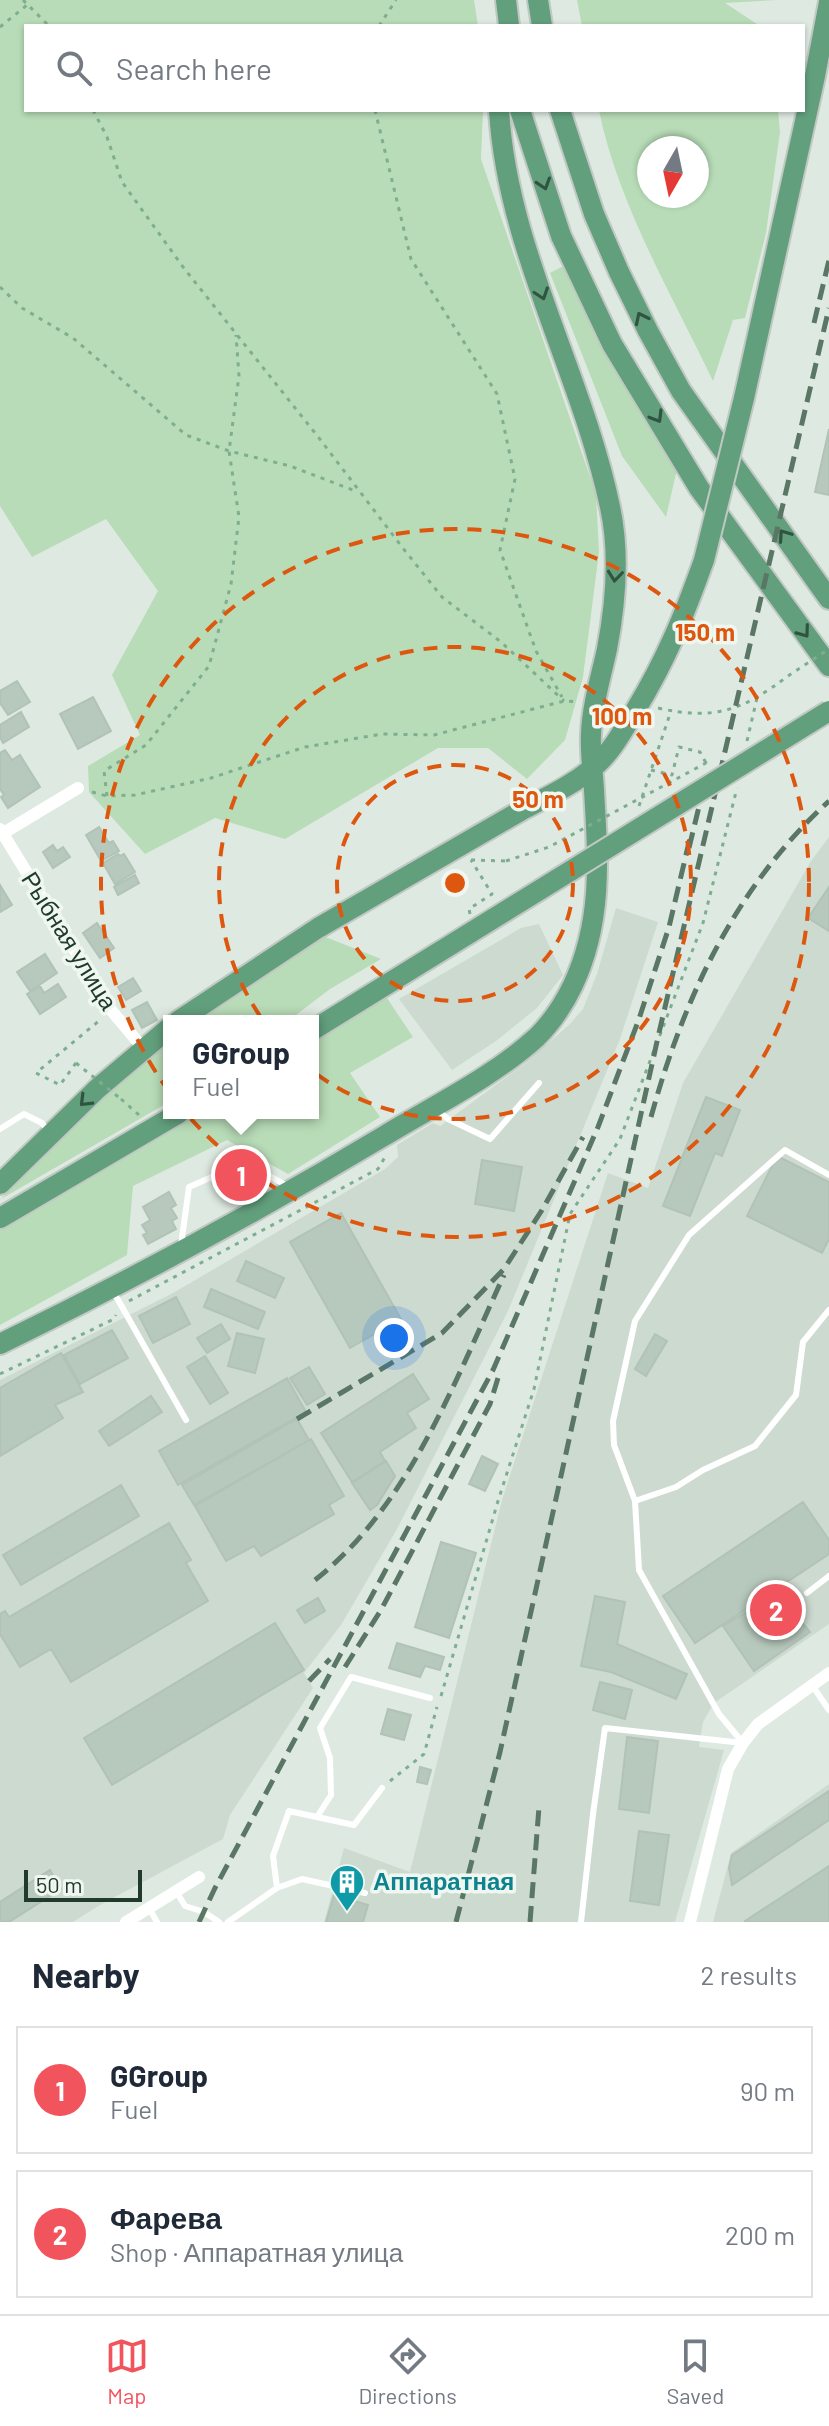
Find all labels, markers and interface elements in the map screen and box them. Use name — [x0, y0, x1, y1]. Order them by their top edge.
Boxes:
search box — [24, 24, 805, 112]
icon: search — [52, 46, 96, 90]
text: Search here — [116, 50, 272, 86]
north arrow — [637, 136, 709, 208]
one-way arrow — [534, 176, 550, 190]
one-way arrow — [532, 287, 548, 301]
one-way arrow — [636, 312, 651, 327]
one-way arrow — [647, 408, 662, 423]
one-way arrow — [779, 530, 794, 544]
one-way arrow — [607, 570, 624, 583]
text: 150 m — [675, 617, 735, 646]
one-way arrow — [794, 623, 809, 637]
text: 100 m — [592, 701, 652, 730]
text: 50 m — [512, 784, 564, 813]
street label: Рыбная улица — [16, 866, 125, 1015]
centre of rings — [441, 869, 469, 897]
popup — [163, 1015, 319, 1119]
text: GGroup — [192, 1034, 290, 1070]
text: Fuel — [192, 1070, 240, 1101]
one-way arrow — [80, 1092, 94, 1106]
pin: 1 — [215, 1145, 267, 1205]
your location — [374, 1318, 414, 1358]
pin: 2 — [750, 1580, 802, 1640]
building icon: Аппаратная — [328, 1863, 366, 1913]
scale bar — [24, 1866, 142, 1902]
place label: Аппаратная — [373, 1866, 514, 1895]
text: 50 m — [36, 1871, 82, 1897]
text: Nearby — [32, 1954, 140, 1995]
text: 2 results — [701, 1959, 797, 1990]
text: GGroup — [110, 2057, 208, 2093]
text: 1 — [55, 2075, 65, 2106]
text: 90 m — [740, 2075, 795, 2106]
text: Fuel — [110, 2093, 158, 2124]
text: Фарева — [110, 2199, 222, 2235]
text: 2 — [53, 2219, 67, 2250]
text: 200 m — [725, 2219, 795, 2250]
text: Shop · Аппаратная улица — [110, 2236, 403, 2267]
tab: Map — [105, 2334, 149, 2408]
tab: Directions — [358, 2334, 457, 2408]
tab: Saved — [666, 2334, 724, 2408]

